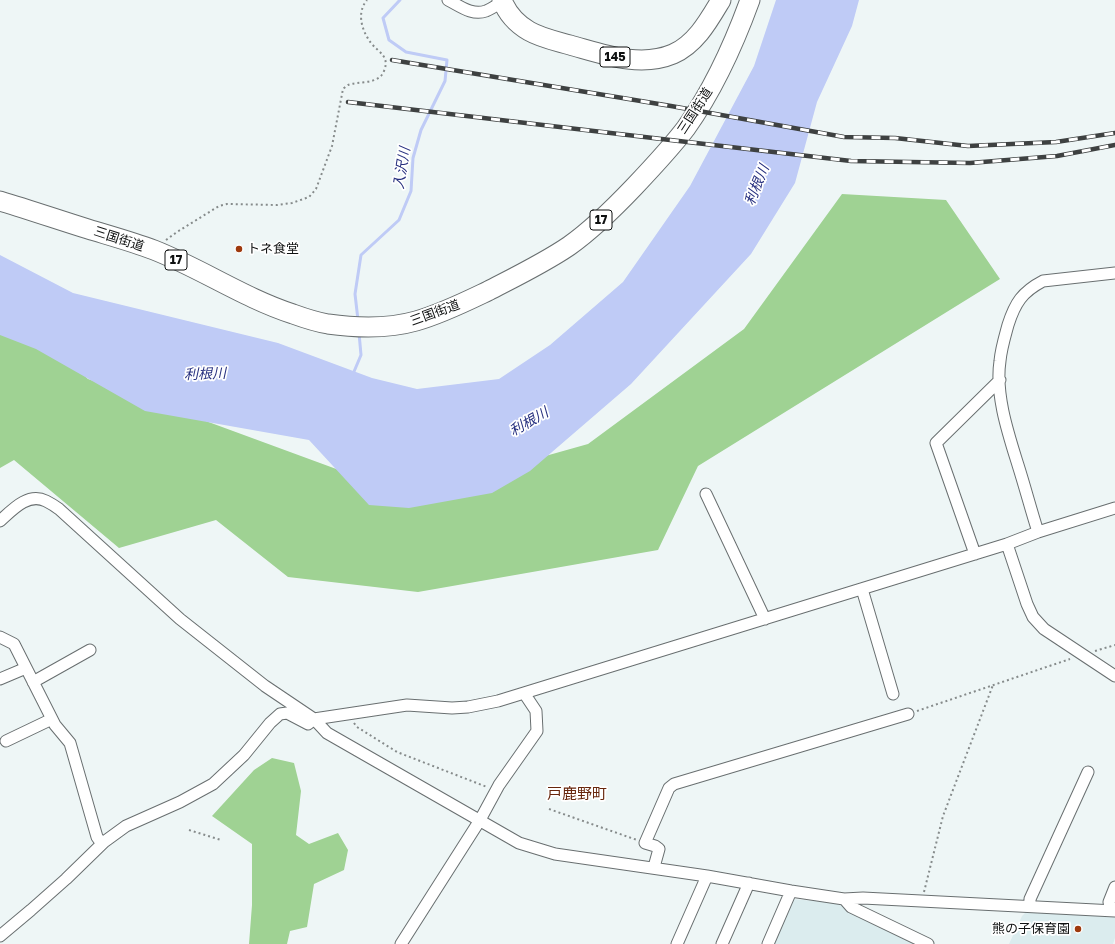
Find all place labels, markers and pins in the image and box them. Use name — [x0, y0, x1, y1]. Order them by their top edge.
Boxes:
place label: トネ食堂 — [247, 241, 299, 257]
marker: トネ食堂 — [234, 244, 244, 254]
place label: 熊の子保育園 — [992, 921, 1070, 937]
marker: 熊の子保育園 — [1073, 924, 1083, 934]

